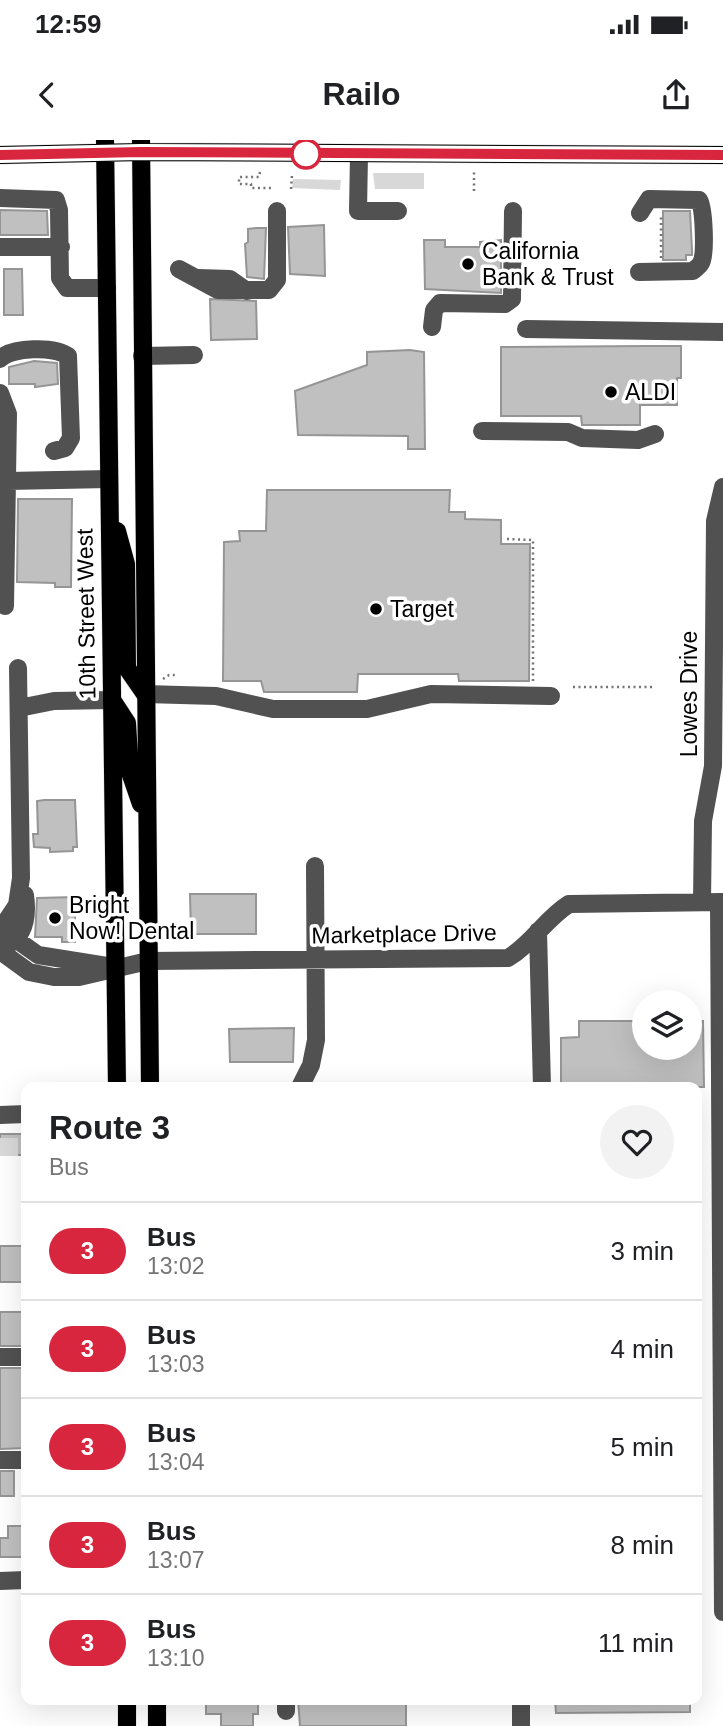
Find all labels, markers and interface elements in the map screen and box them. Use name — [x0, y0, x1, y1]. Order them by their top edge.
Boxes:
text: 12:59 — [35, 9, 102, 39]
icon: back — [28, 76, 66, 114]
text: Railo — [322, 76, 401, 112]
icon: share — [657, 76, 695, 114]
unlabelled marker — [291, 139, 321, 169]
place label: California Bank & Trust — [482, 238, 614, 290]
marker: California Bank & Trust — [460, 256, 476, 272]
place label: ALDI — [625, 379, 676, 405]
marker: ALDI — [603, 384, 619, 400]
street label: 10th Street West — [72, 528, 100, 700]
place label: Target — [390, 596, 455, 622]
marker: Target — [368, 601, 384, 617]
street label: Lowes Drive — [676, 631, 702, 757]
place label: Bright Now! Dental — [69, 892, 194, 944]
marker: Bright Now! Dental — [47, 910, 63, 926]
street label: Marketplace Drive — [311, 919, 497, 949]
map controls — [632, 990, 702, 1060]
button: layers — [632, 990, 702, 1060]
button: heart — [600, 1105, 674, 1179]
text: Route 3 — [49, 1109, 170, 1146]
text: Bus — [49, 1154, 89, 1180]
text: Bus — [147, 1222, 196, 1252]
text: 3 min — [610, 1236, 674, 1266]
text: 3 — [81, 1237, 94, 1264]
text: 13:02 — [147, 1253, 205, 1279]
text: Bus — [147, 1320, 196, 1350]
text: 4 min — [610, 1334, 674, 1364]
text: 3 — [81, 1335, 94, 1362]
text: 13:03 — [147, 1351, 205, 1377]
text: Bus — [147, 1418, 196, 1448]
text: 5 min — [610, 1432, 674, 1462]
text: 3 — [81, 1433, 94, 1460]
text: 13:04 — [147, 1449, 205, 1475]
text: Bus — [147, 1516, 196, 1546]
text: 8 min — [610, 1530, 674, 1560]
text: 3 — [81, 1531, 94, 1558]
text: 13:07 — [147, 1547, 205, 1573]
text: Bus — [147, 1614, 196, 1644]
text: 11 min — [598, 1628, 674, 1658]
text: 3 — [81, 1629, 94, 1656]
text: 13:10 — [147, 1645, 205, 1671]

